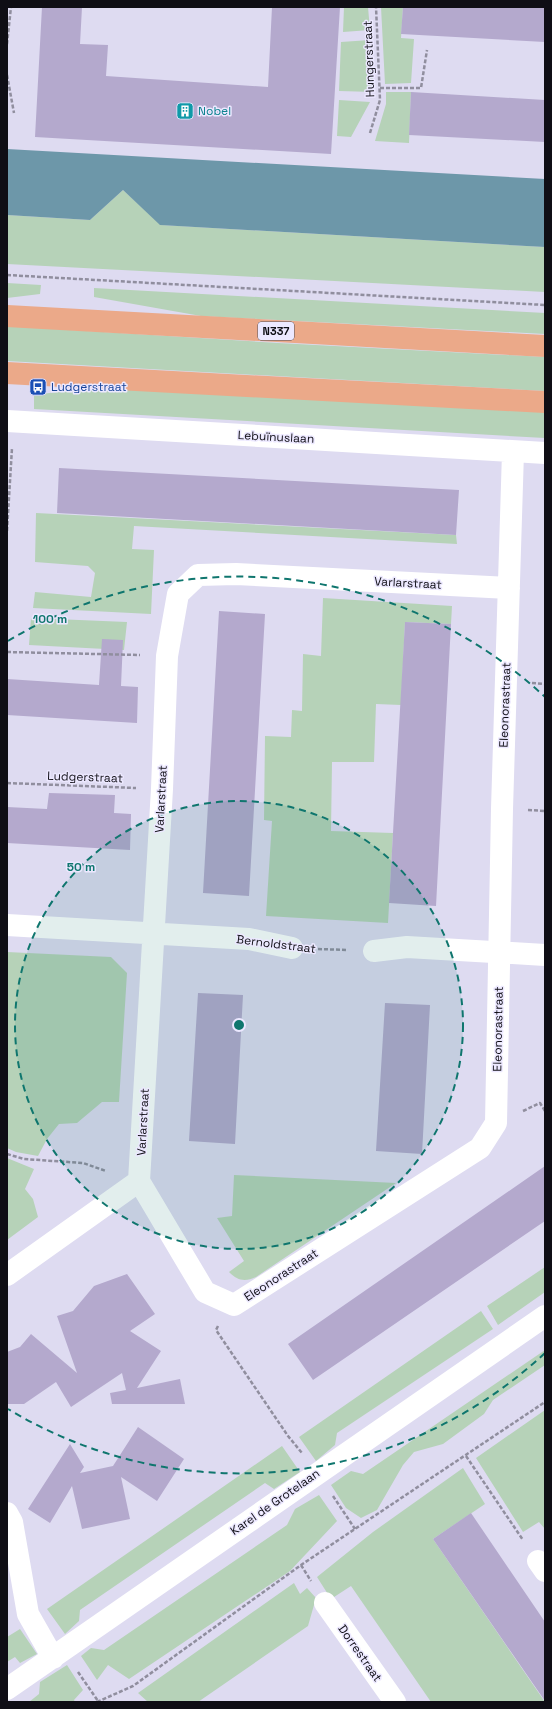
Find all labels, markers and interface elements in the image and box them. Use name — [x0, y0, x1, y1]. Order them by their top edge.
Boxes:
street label: Hungerstraat — [360, 20, 378, 98]
building icon: Nobel — [175, 101, 195, 121]
place label: Nobel — [198, 103, 231, 119]
road number: N337 — [258, 322, 294, 340]
bus stop icon: Ludgerstraat — [28, 377, 48, 397]
place label: Ludgerstraat — [51, 379, 127, 395]
street label: Lebuïnuslaan — [237, 427, 315, 447]
street label: Varlarstraat — [374, 573, 442, 593]
text: 100 m — [33, 611, 67, 627]
street label: Eleonorastraat — [496, 662, 514, 748]
street label: Varlarstraat — [151, 765, 171, 833]
street label: Ludgerstraat — [47, 768, 123, 786]
text: 50 m — [67, 859, 95, 875]
street label: Bernoldstraat — [235, 931, 317, 957]
street label: Eleonorastraat — [489, 986, 507, 1072]
centre of rings — [232, 1018, 246, 1032]
street label: Varlarstraat — [133, 1088, 153, 1156]
street label: Eleonorastraat — [241, 1245, 321, 1305]
street label: Karel de Grotelaan — [227, 1465, 323, 1539]
street label: Dorrestraat — [334, 1621, 386, 1685]

